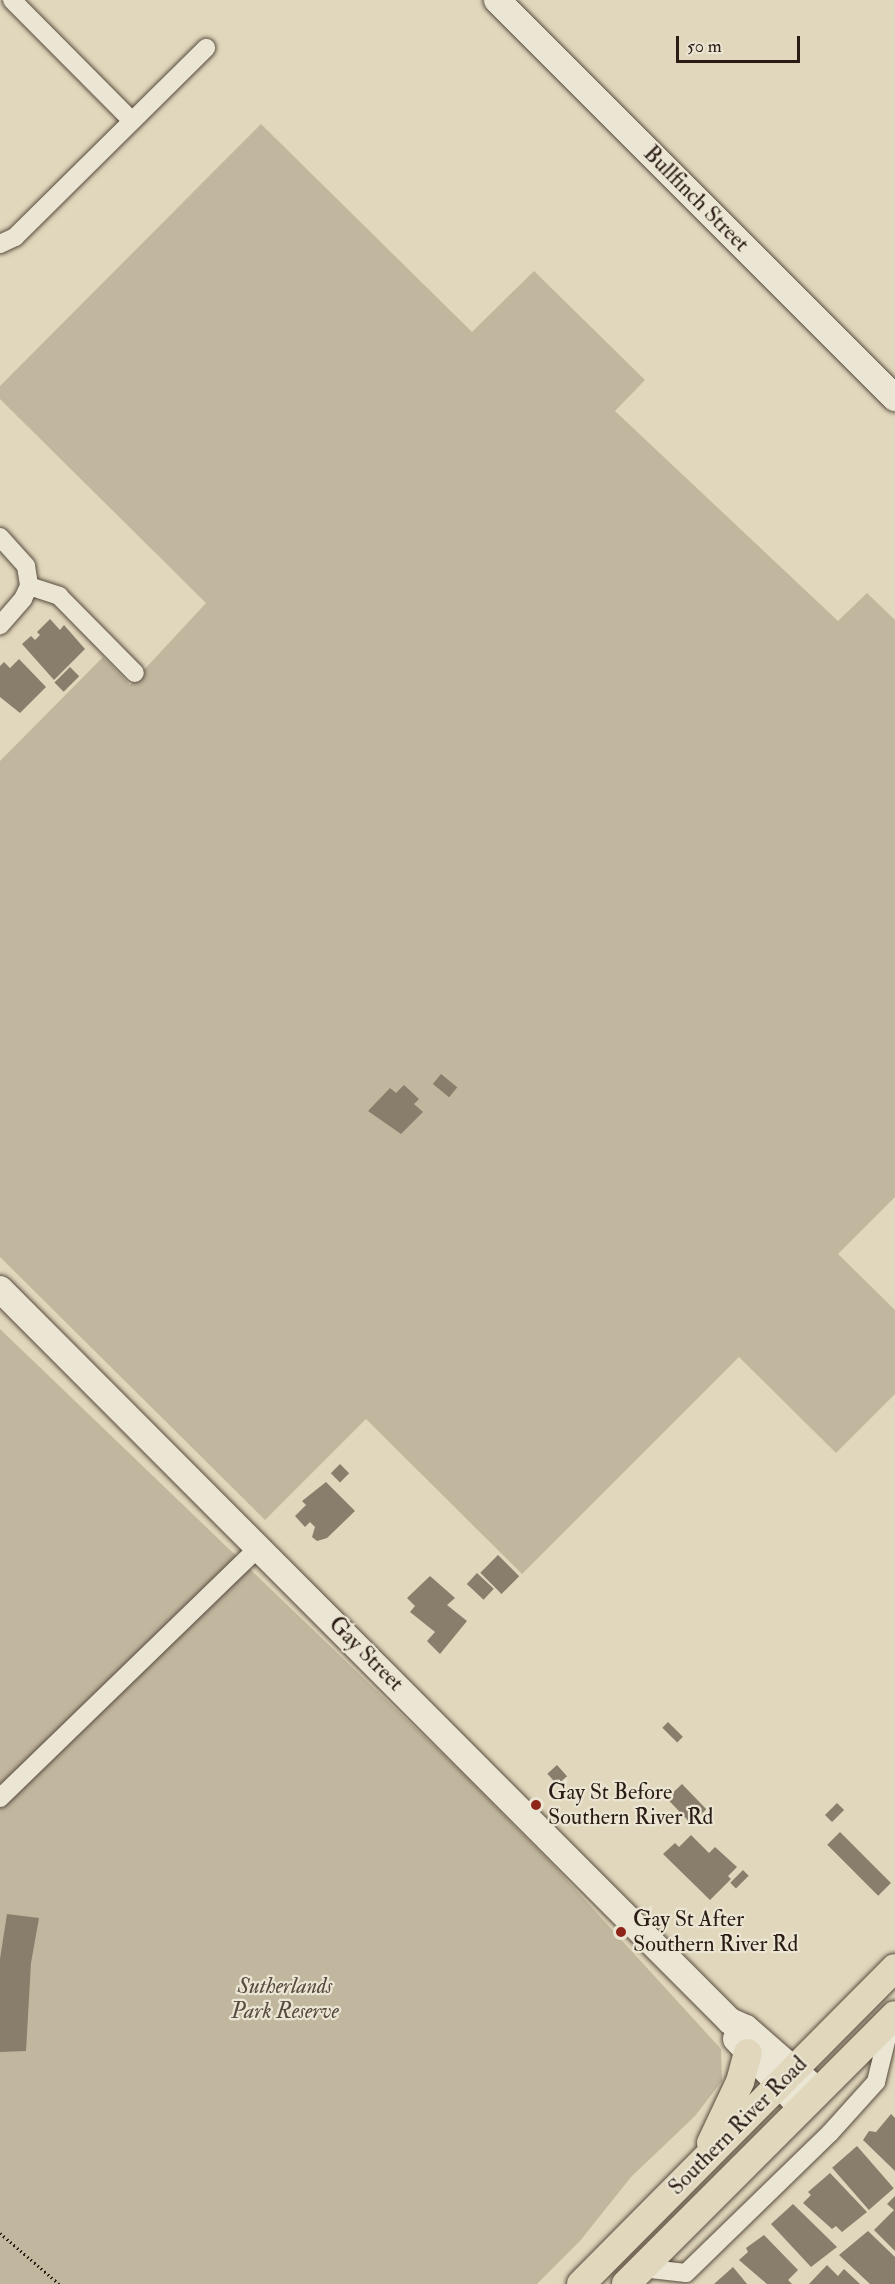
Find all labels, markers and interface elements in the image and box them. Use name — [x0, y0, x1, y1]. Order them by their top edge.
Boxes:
scale bar — [679, 24, 804, 62]
text: 50 m — [687, 35, 722, 58]
street label: Bullfinch Street — [638, 141, 754, 257]
street label: Gay Street — [323, 1611, 409, 1697]
place label: Gay St Before Southern River Rd — [548, 1779, 713, 1831]
marker: Gay St Before Southern River Rd — [529, 1798, 543, 1812]
place label: Gay St After Southern River Rd — [633, 1906, 798, 1958]
marker: Gay St After Southern River Rd — [614, 1925, 628, 1939]
park label: Sutherlands Park Reserve — [231, 1973, 339, 2024]
street label: Southern River Road — [663, 2051, 813, 2201]

